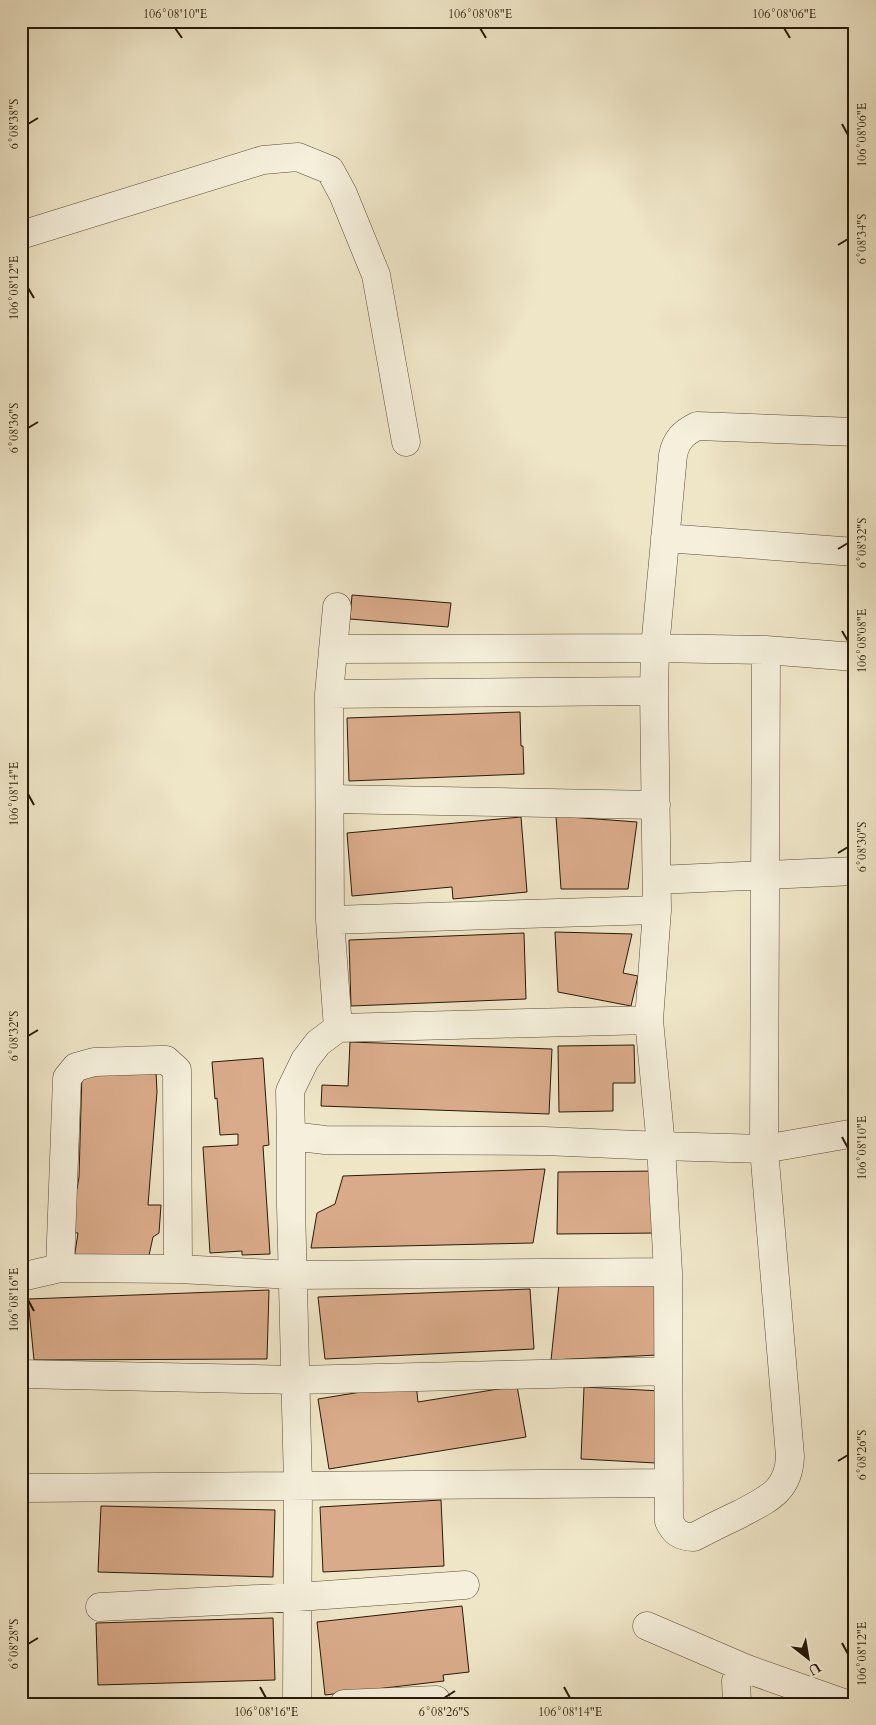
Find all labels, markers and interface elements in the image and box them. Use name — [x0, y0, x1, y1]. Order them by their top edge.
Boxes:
text: 106°08'10"E — [143, 6, 207, 22]
text: 106°08'08"E — [448, 6, 512, 22]
text: 106°08'06"E — [752, 6, 816, 22]
text: 6°08'38"S — [6, 99, 22, 149]
text: 106°08'06"E — [854, 103, 870, 167]
text: 6°08'34"S — [854, 214, 870, 264]
text: 106°08'12"E — [6, 256, 22, 320]
text: 6°08'36"S — [6, 403, 22, 453]
text: 6°08'32"S — [854, 518, 870, 568]
text: 106°08'08"E — [854, 609, 870, 673]
text: 106°08'14"E — [6, 762, 22, 826]
text: 6°08'30"S — [854, 822, 870, 872]
text: 6°08'32"S — [6, 1011, 22, 1061]
text: 106°08'10"E — [854, 1116, 870, 1180]
text: 106°08'16"E — [6, 1268, 22, 1332]
text: 6°08'26"S — [854, 1430, 870, 1480]
text: 6°08'28"S — [6, 1619, 22, 1669]
text: 106°08'12"E — [854, 1622, 870, 1686]
north arrow — [784, 1632, 834, 1682]
text: U — [804, 1658, 824, 1680]
text: 106°08'16"E — [234, 1704, 298, 1720]
text: 6°08'26"S — [419, 1704, 469, 1720]
text: 106°08'14"E — [538, 1704, 602, 1720]

